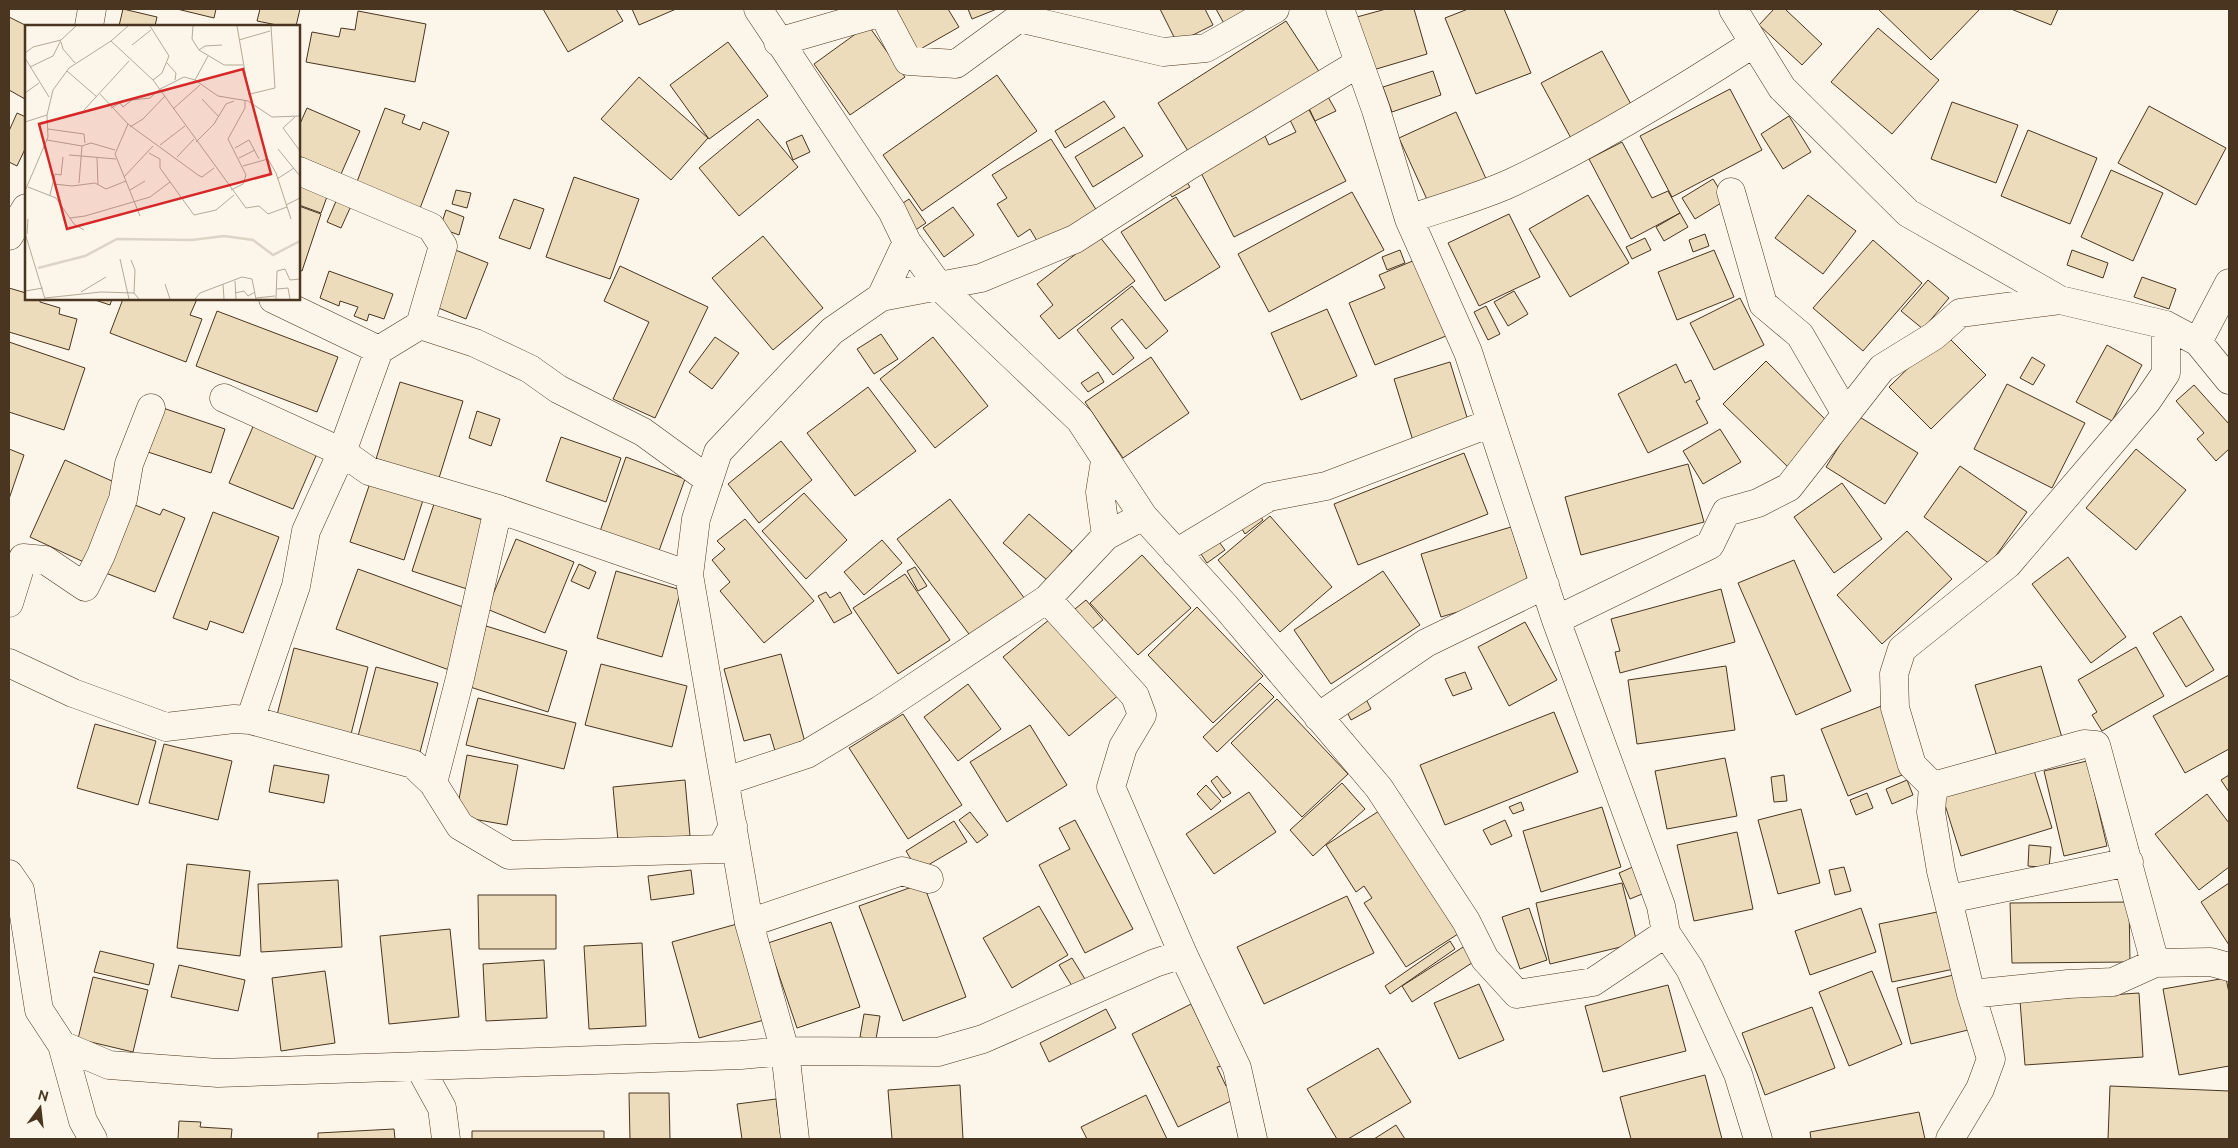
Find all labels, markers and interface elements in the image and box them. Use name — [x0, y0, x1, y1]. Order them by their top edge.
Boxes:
inset map — [25, 25, 300, 300]
north arrow — [15, 1083, 65, 1133]
text: N — [36, 1086, 50, 1105]

